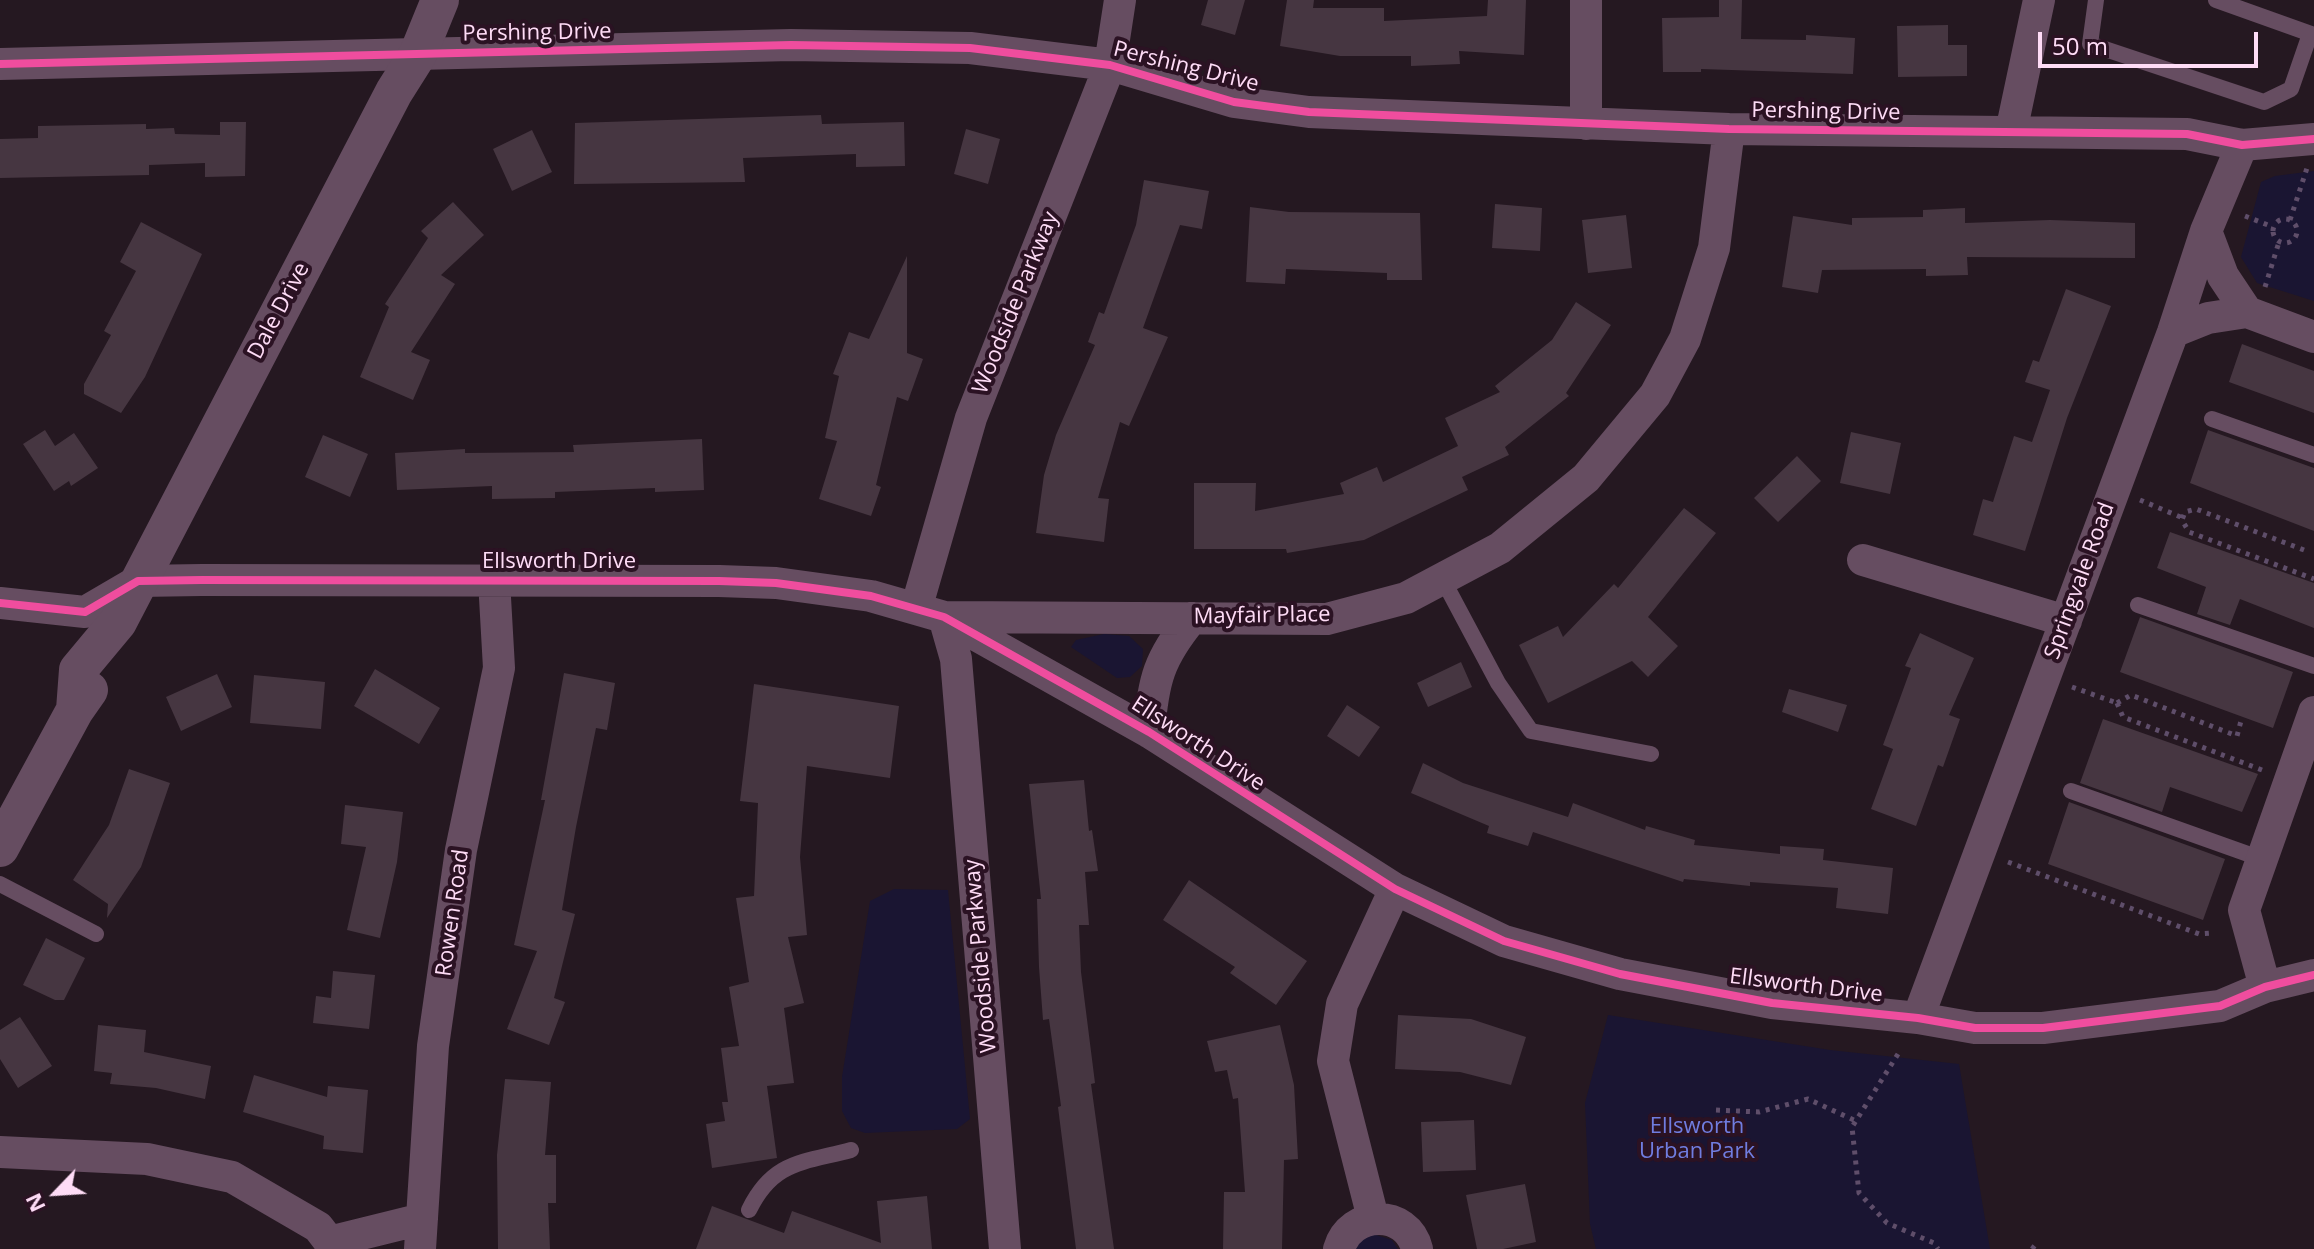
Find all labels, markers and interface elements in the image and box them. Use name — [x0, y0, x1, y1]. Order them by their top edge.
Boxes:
scale bar — [2042, 16, 2262, 66]
street label: Pershing Drive — [462, 19, 612, 47]
text: 50 m — [2052, 29, 2108, 62]
street label: Pershing Drive — [1110, 36, 1262, 98]
street label: Pershing Drive — [1751, 98, 1901, 126]
street label: Woodside Parkway — [967, 208, 1065, 398]
street label: Dale Drive — [243, 258, 315, 364]
street label: Springvale Road — [2039, 499, 2121, 663]
street label: Ellsworth Drive — [482, 549, 636, 575]
street label: Mayfair Place — [1193, 602, 1331, 630]
street label: Ellsworth Drive — [1126, 691, 1270, 797]
street label: Rowen Road — [431, 848, 475, 978]
street label: Woodside Parkway — [959, 858, 1003, 1054]
street label: Ellsworth Drive — [1728, 964, 1884, 1008]
park label: Ellsworth Urban Park — [1639, 1114, 1755, 1166]
north arrow — [16, 1153, 96, 1233]
text: N — [17, 1189, 52, 1218]

